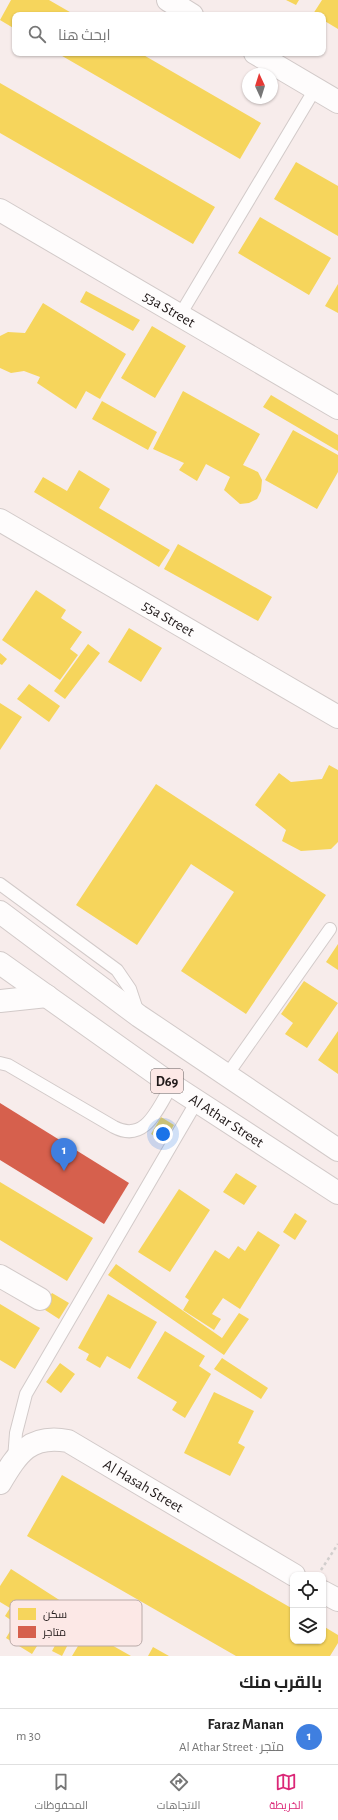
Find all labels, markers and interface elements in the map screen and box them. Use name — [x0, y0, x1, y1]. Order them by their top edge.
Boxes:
search box — [12, 12, 326, 56]
icon: search — [26, 23, 48, 45]
text: ابحث هنا — [58, 28, 111, 43]
north arrow — [242, 68, 278, 104]
street label: 53a Street — [140, 289, 198, 331]
street label: 55a Street — [140, 598, 197, 640]
road number: D69 — [151, 1069, 183, 1093]
street label: Al Athar Street — [186, 1091, 266, 1151]
your location — [153, 1124, 173, 1144]
pin: 1 — [51, 1138, 77, 1171]
street label: Al Hasah Street — [101, 1457, 186, 1516]
map controls — [290, 1572, 326, 1644]
button: locate — [290, 1572, 326, 1608]
legend — [10, 1600, 142, 1646]
button: layers — [290, 1608, 326, 1644]
text: سكن — [43, 1609, 67, 1621]
text: متاجر — [42, 1627, 66, 1639]
text: بالقرب منك — [239, 1674, 322, 1691]
text: Faraz Manan — [208, 1717, 284, 1732]
text: 30 m — [16, 1730, 41, 1743]
text: 1 — [307, 1730, 311, 1743]
text: متجر · Al Athar Street — [179, 1741, 284, 1754]
tab: المحفوظات — [34, 1771, 88, 1815]
tab: الاتجاهات — [157, 1771, 200, 1815]
tab: الخريطة — [269, 1771, 304, 1815]

